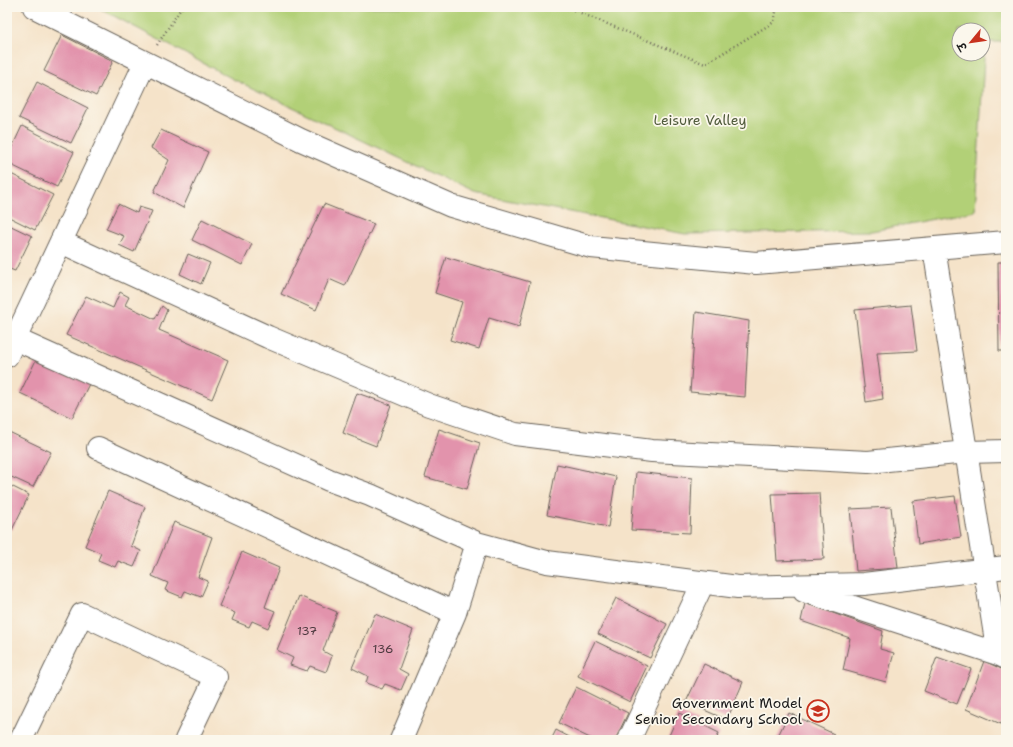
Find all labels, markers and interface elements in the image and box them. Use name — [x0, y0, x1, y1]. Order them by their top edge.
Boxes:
north arrow — [951, 22, 991, 62]
text: उ — [954, 38, 972, 54]
park label: Leisure Valley — [654, 111, 746, 129]
house number: 137 — [297, 623, 317, 639]
house number: 136 — [373, 641, 393, 657]
place label: Government Model Senior Secondary School — [635, 694, 803, 728]
school or university icon: Government Model Senior Secondary School — [805, 698, 831, 724]

